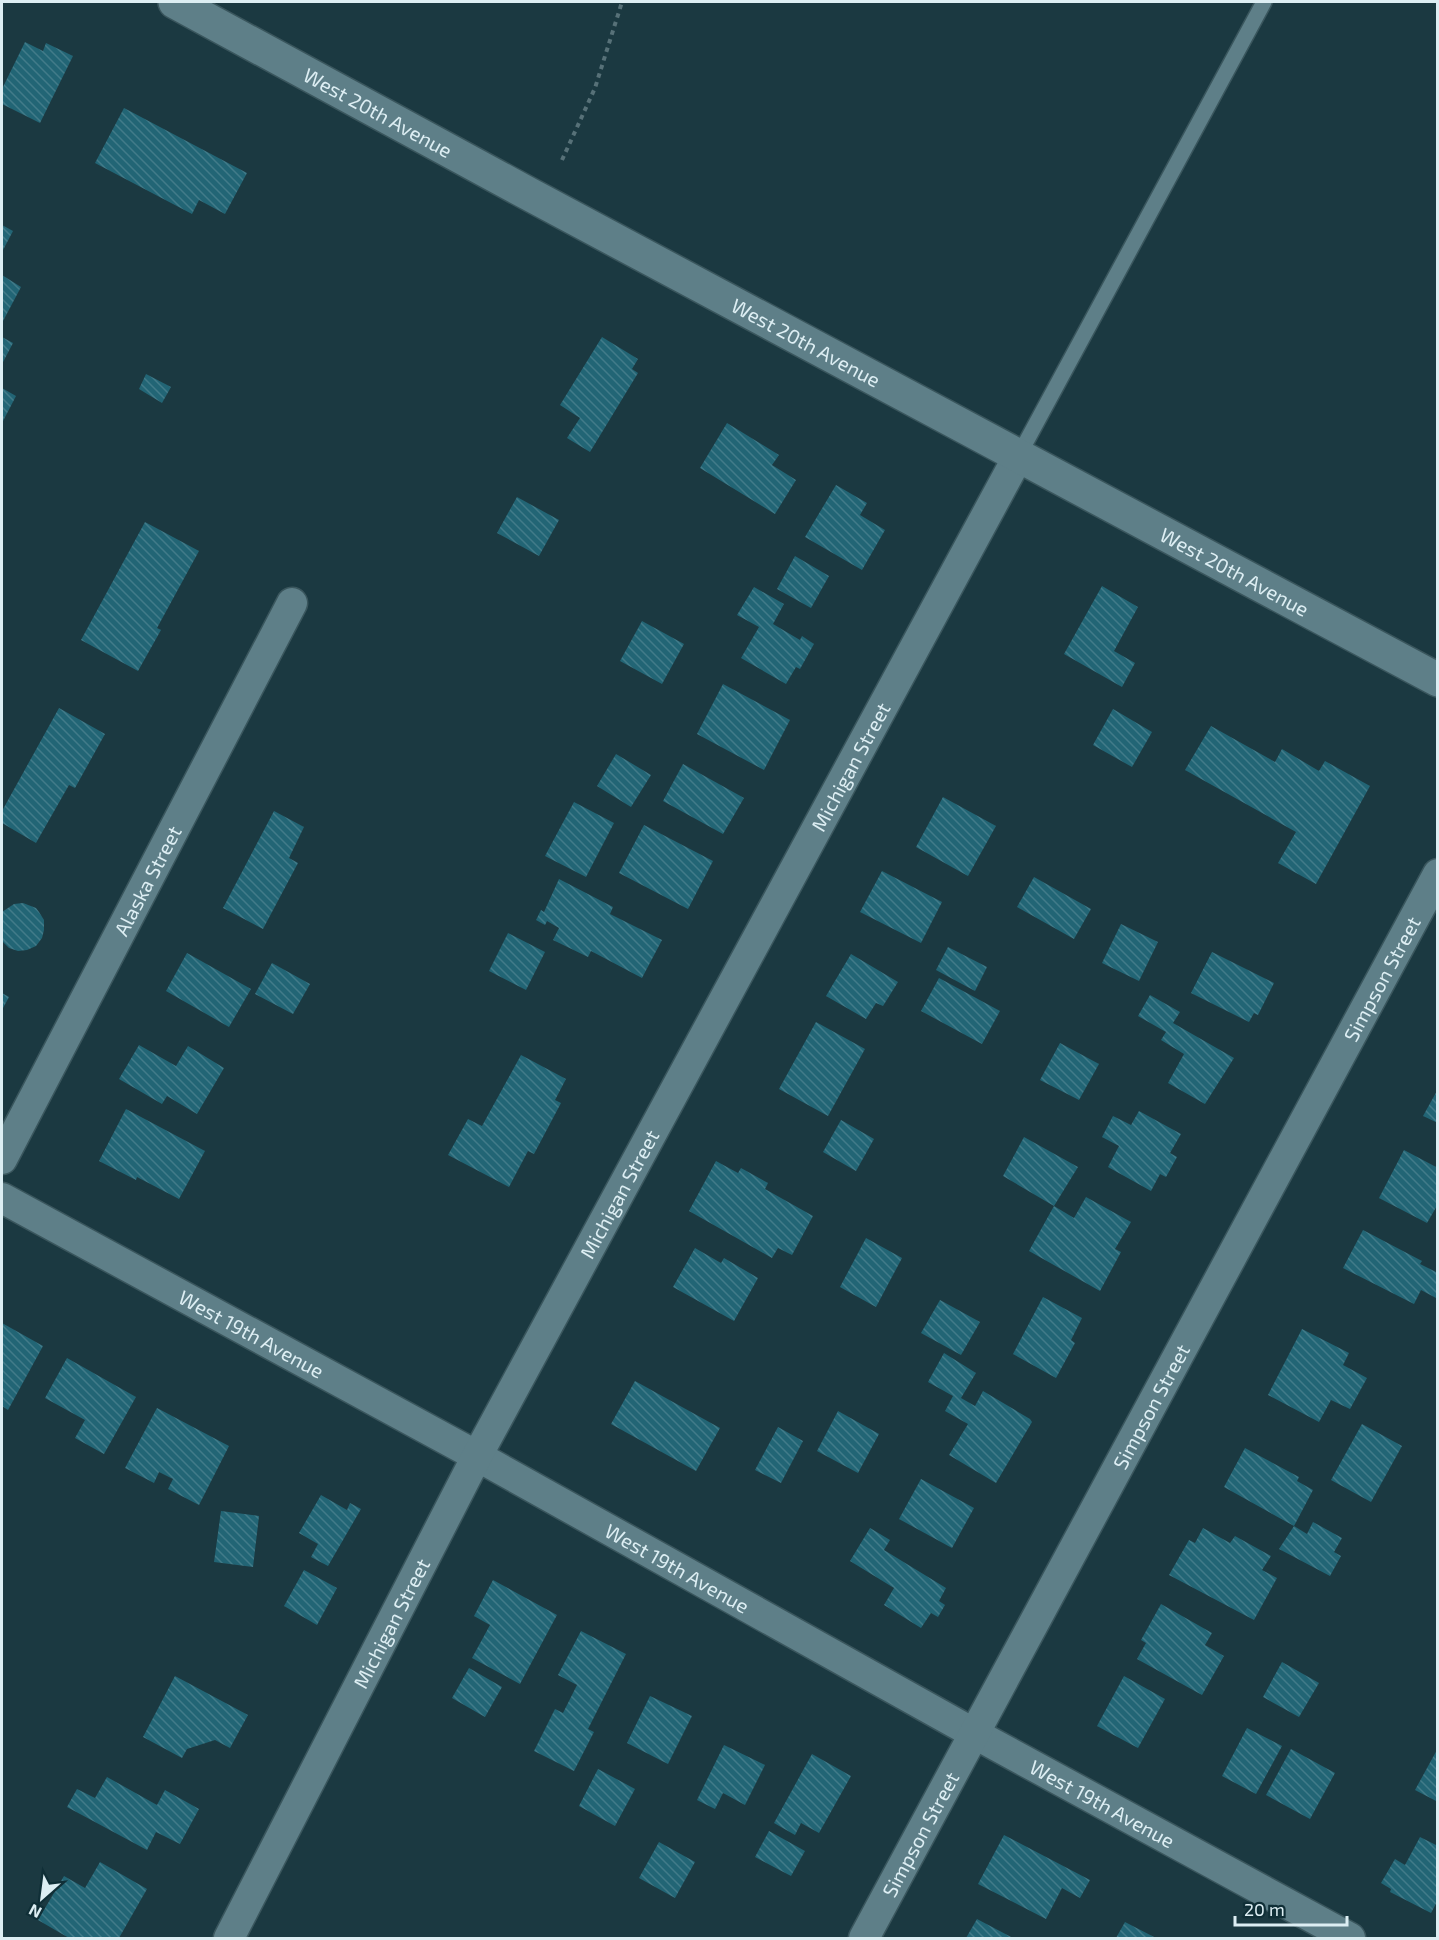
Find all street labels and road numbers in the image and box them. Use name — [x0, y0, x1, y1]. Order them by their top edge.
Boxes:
street label: West 20th Avenue — [300, 62, 456, 162]
street label: West 20th Avenue — [728, 293, 885, 392]
street label: West 20th Avenue — [1156, 522, 1313, 621]
street label: Michigan Street — [806, 698, 895, 835]
street label: Alaska Street — [109, 821, 186, 940]
street label: Simpson Street — [1338, 912, 1425, 1045]
street label: Michigan Street — [574, 1125, 664, 1262]
street label: West 19th Avenue — [175, 1285, 328, 1383]
street label: Simpson Street — [1107, 1339, 1194, 1473]
street label: West 19th Avenue — [601, 1518, 754, 1618]
street label: Michigan Street — [348, 1554, 434, 1692]
street label: West 19th Avenue — [1026, 1754, 1179, 1852]
street label: Simpson Street — [877, 1767, 964, 1901]

